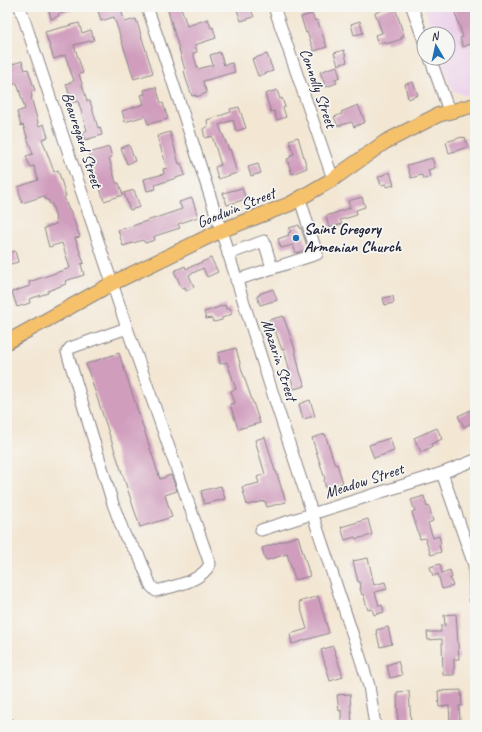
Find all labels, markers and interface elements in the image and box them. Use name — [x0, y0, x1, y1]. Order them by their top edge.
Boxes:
north arrow — [416, 26, 456, 66]
text: N — [430, 28, 441, 44]
street label: Connolly Street — [295, 46, 341, 132]
street label: Beauregard Street — [57, 90, 107, 192]
street label: Goodwin Street — [194, 182, 281, 233]
place label: Saint Gregory Armenian Church — [304, 219, 402, 257]
marker: Saint Gregory Armenian Church — [291, 233, 301, 243]
street label: Mazarin Street — [256, 317, 302, 406]
street label: Meadow Street — [322, 458, 408, 503]

